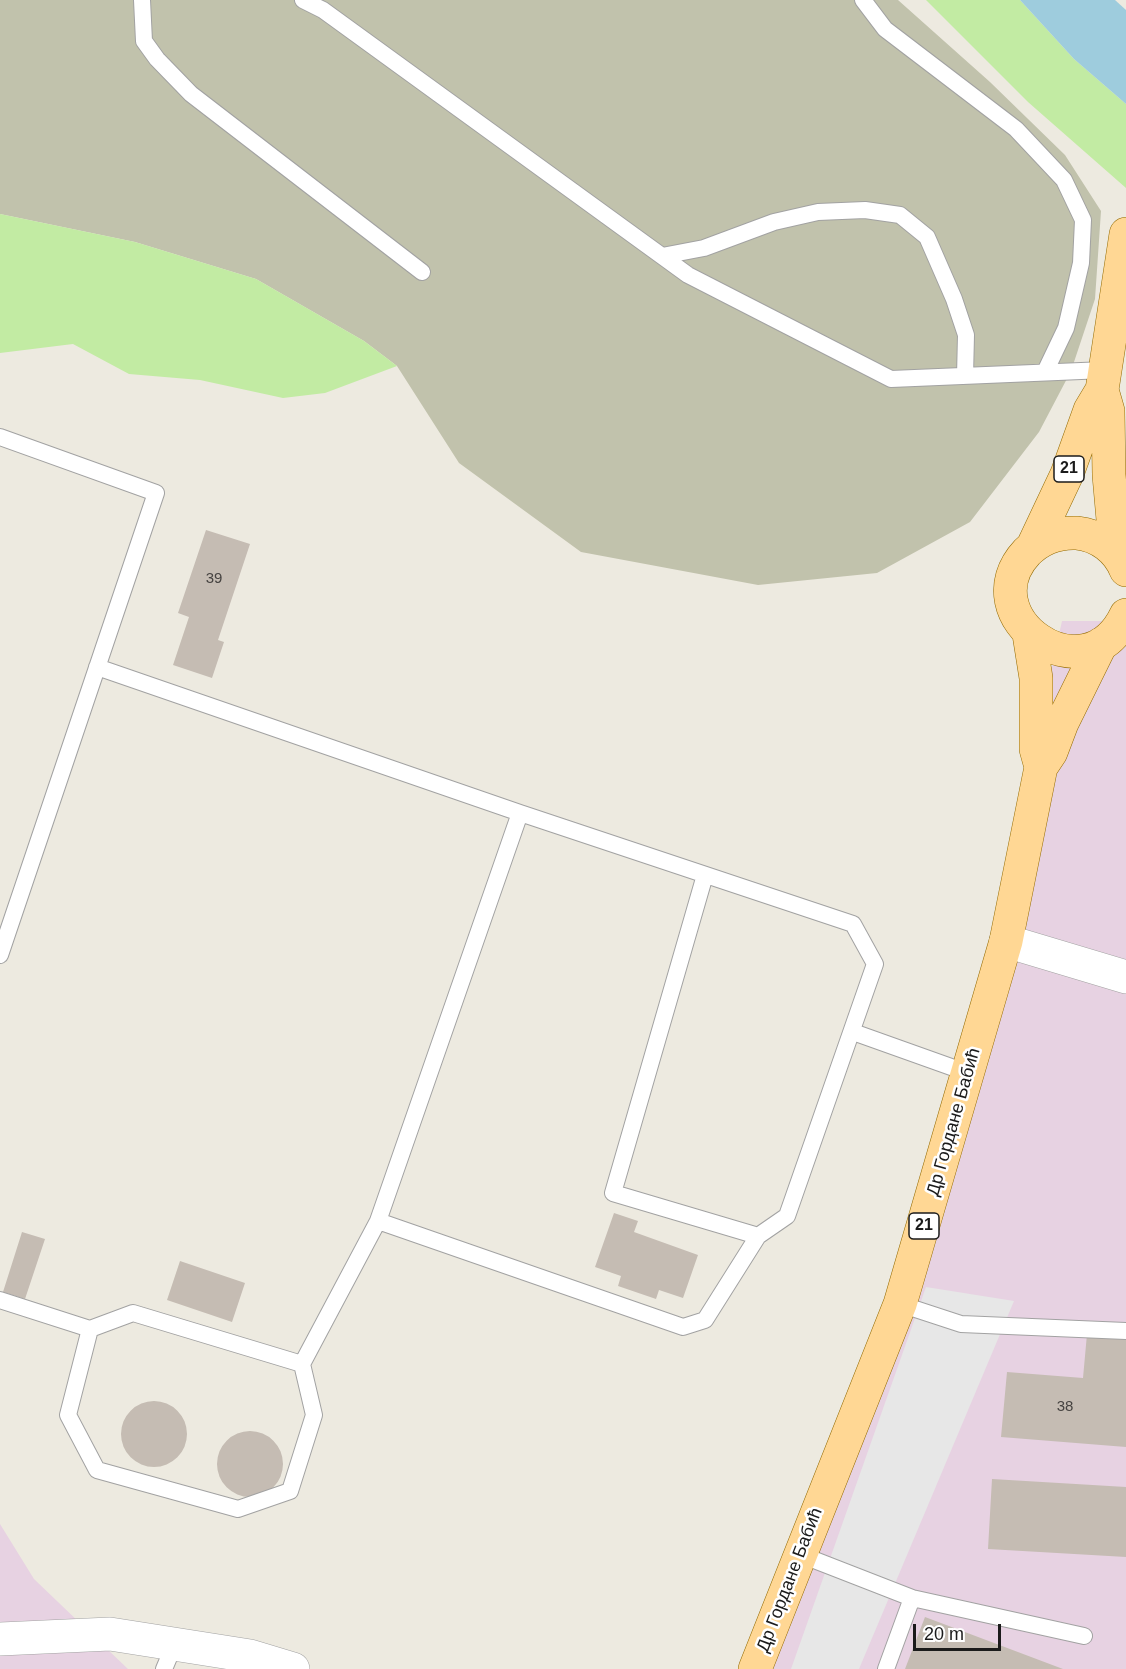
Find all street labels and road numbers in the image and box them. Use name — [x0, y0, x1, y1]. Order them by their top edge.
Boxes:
road number: 21 — [1054, 456, 1084, 482]
street label: Др Гордане Бабић — [923, 1045, 985, 1199]
road number: 21 — [909, 1213, 939, 1239]
street label: Др Гордане Бабић — [752, 1505, 828, 1655]

